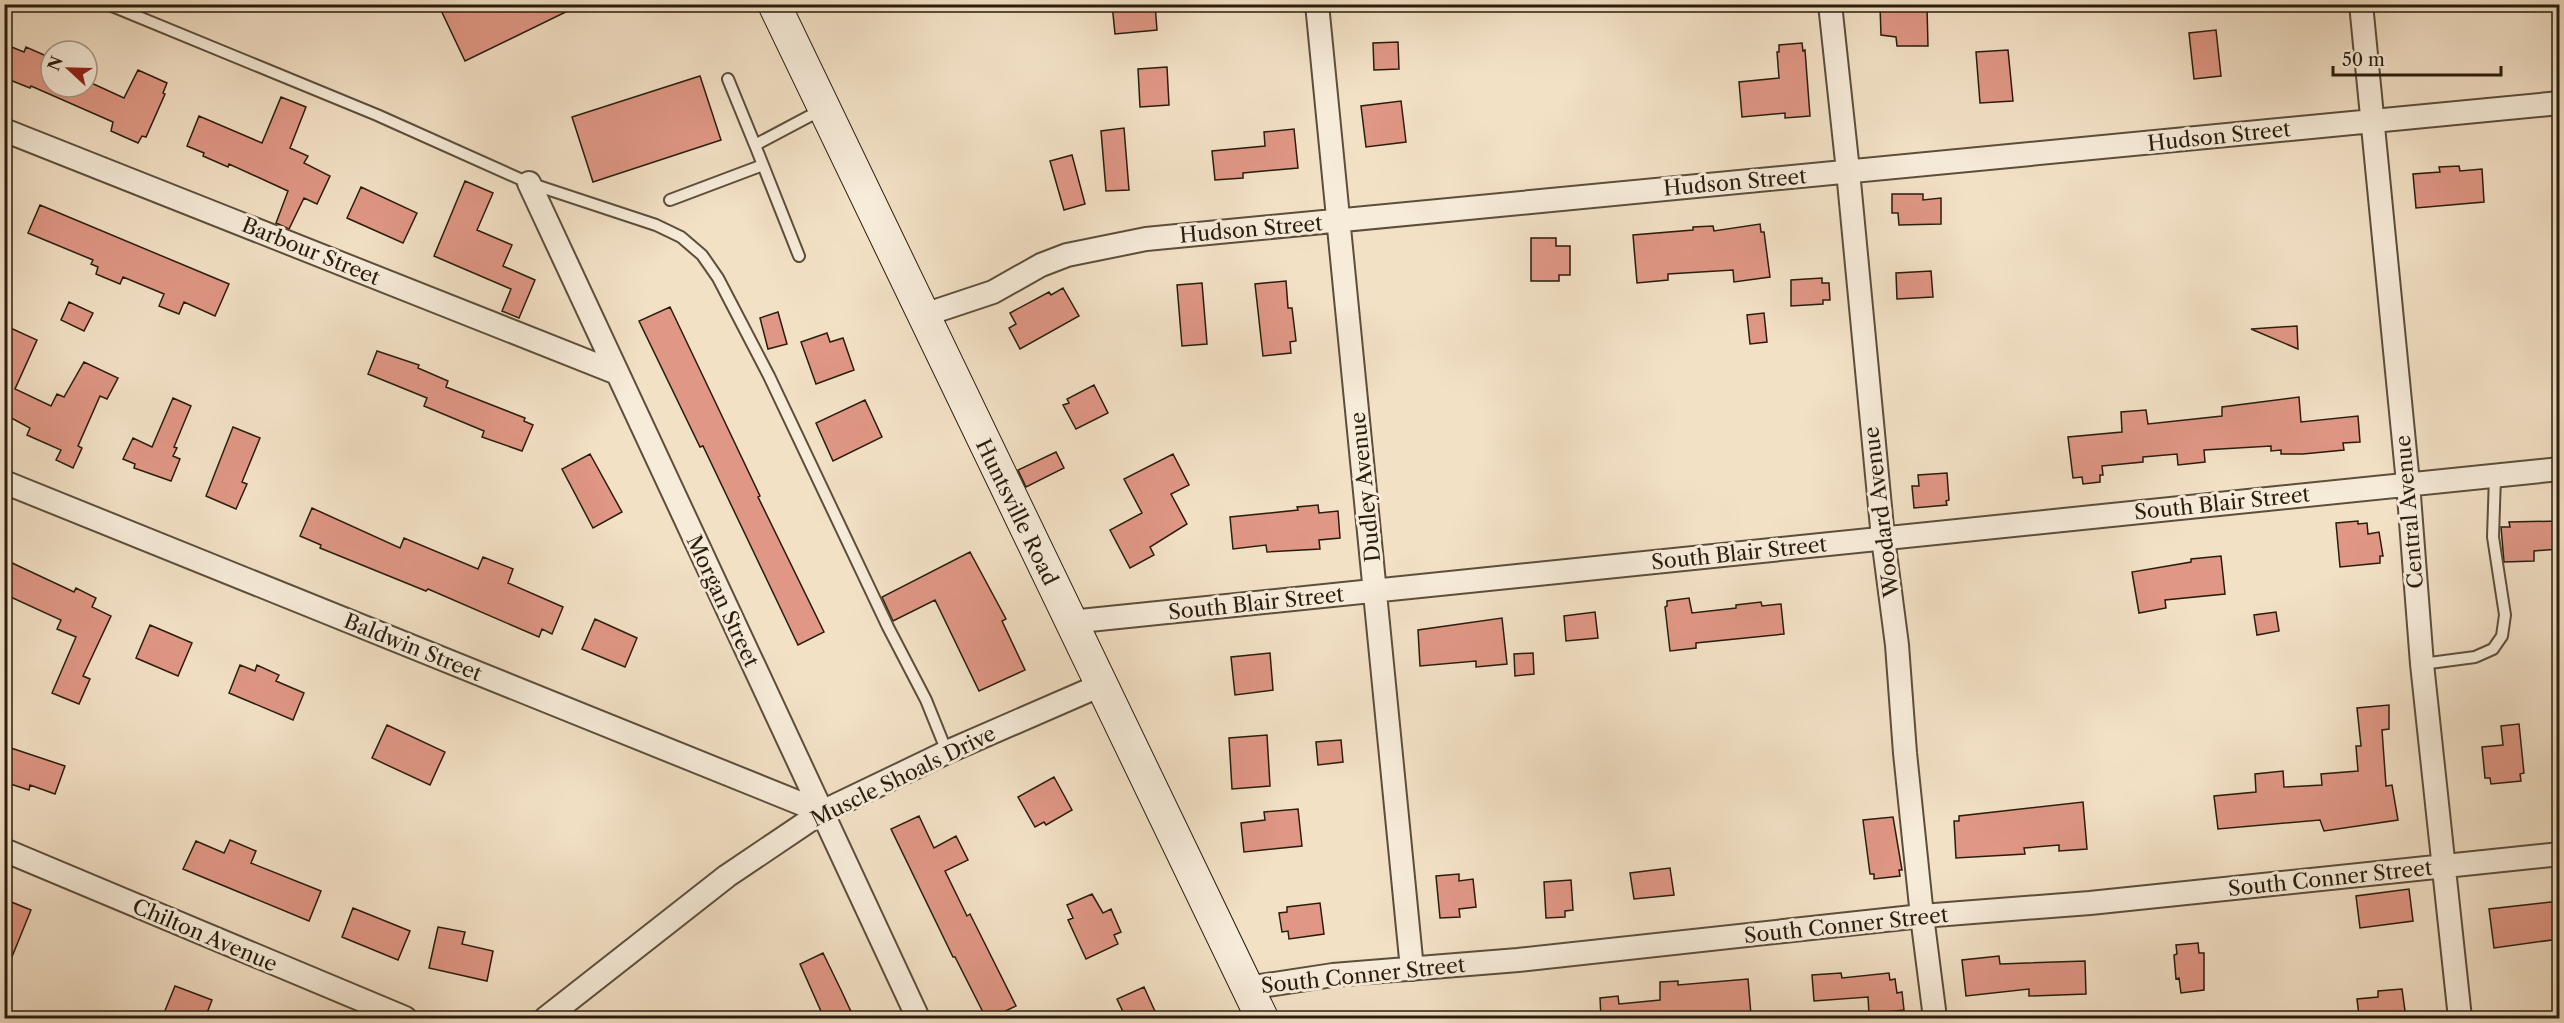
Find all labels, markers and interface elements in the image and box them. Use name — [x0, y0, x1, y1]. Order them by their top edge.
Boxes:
north arrow — [39, 39, 99, 99]
scale bar — [2333, 39, 2501, 77]
text: 50 m — [2342, 49, 2385, 71]
text: N — [43, 53, 67, 74]
street label: Hudson Street — [2146, 116, 2292, 156]
street label: Hudson Street — [1662, 163, 1808, 201]
street label: Hudson Street — [1178, 210, 1324, 248]
street label: Barbour Street — [238, 212, 384, 290]
street label: Dudley Avenue — [1345, 411, 1385, 563]
street label: Woodard Avenue — [1858, 425, 1904, 600]
street label: Central Avenue — [2390, 434, 2428, 590]
street label: Huntsville Road — [971, 435, 1063, 589]
street label: South Blair Street — [2133, 481, 2312, 525]
street label: Morgan Street — [682, 531, 765, 671]
street label: South Blair Street — [1650, 531, 1829, 575]
street label: South Blair Street — [1167, 581, 1346, 625]
street label: Baldwin Street — [340, 608, 486, 686]
street label: Muscle Shoals Drive — [806, 720, 1000, 832]
street label: South Conner Street — [2227, 855, 2434, 901]
street label: Chilton Avenue — [129, 893, 281, 977]
street label: South Conner Street — [1743, 902, 1950, 948]
street label: South Conner Street — [1260, 952, 1467, 998]

